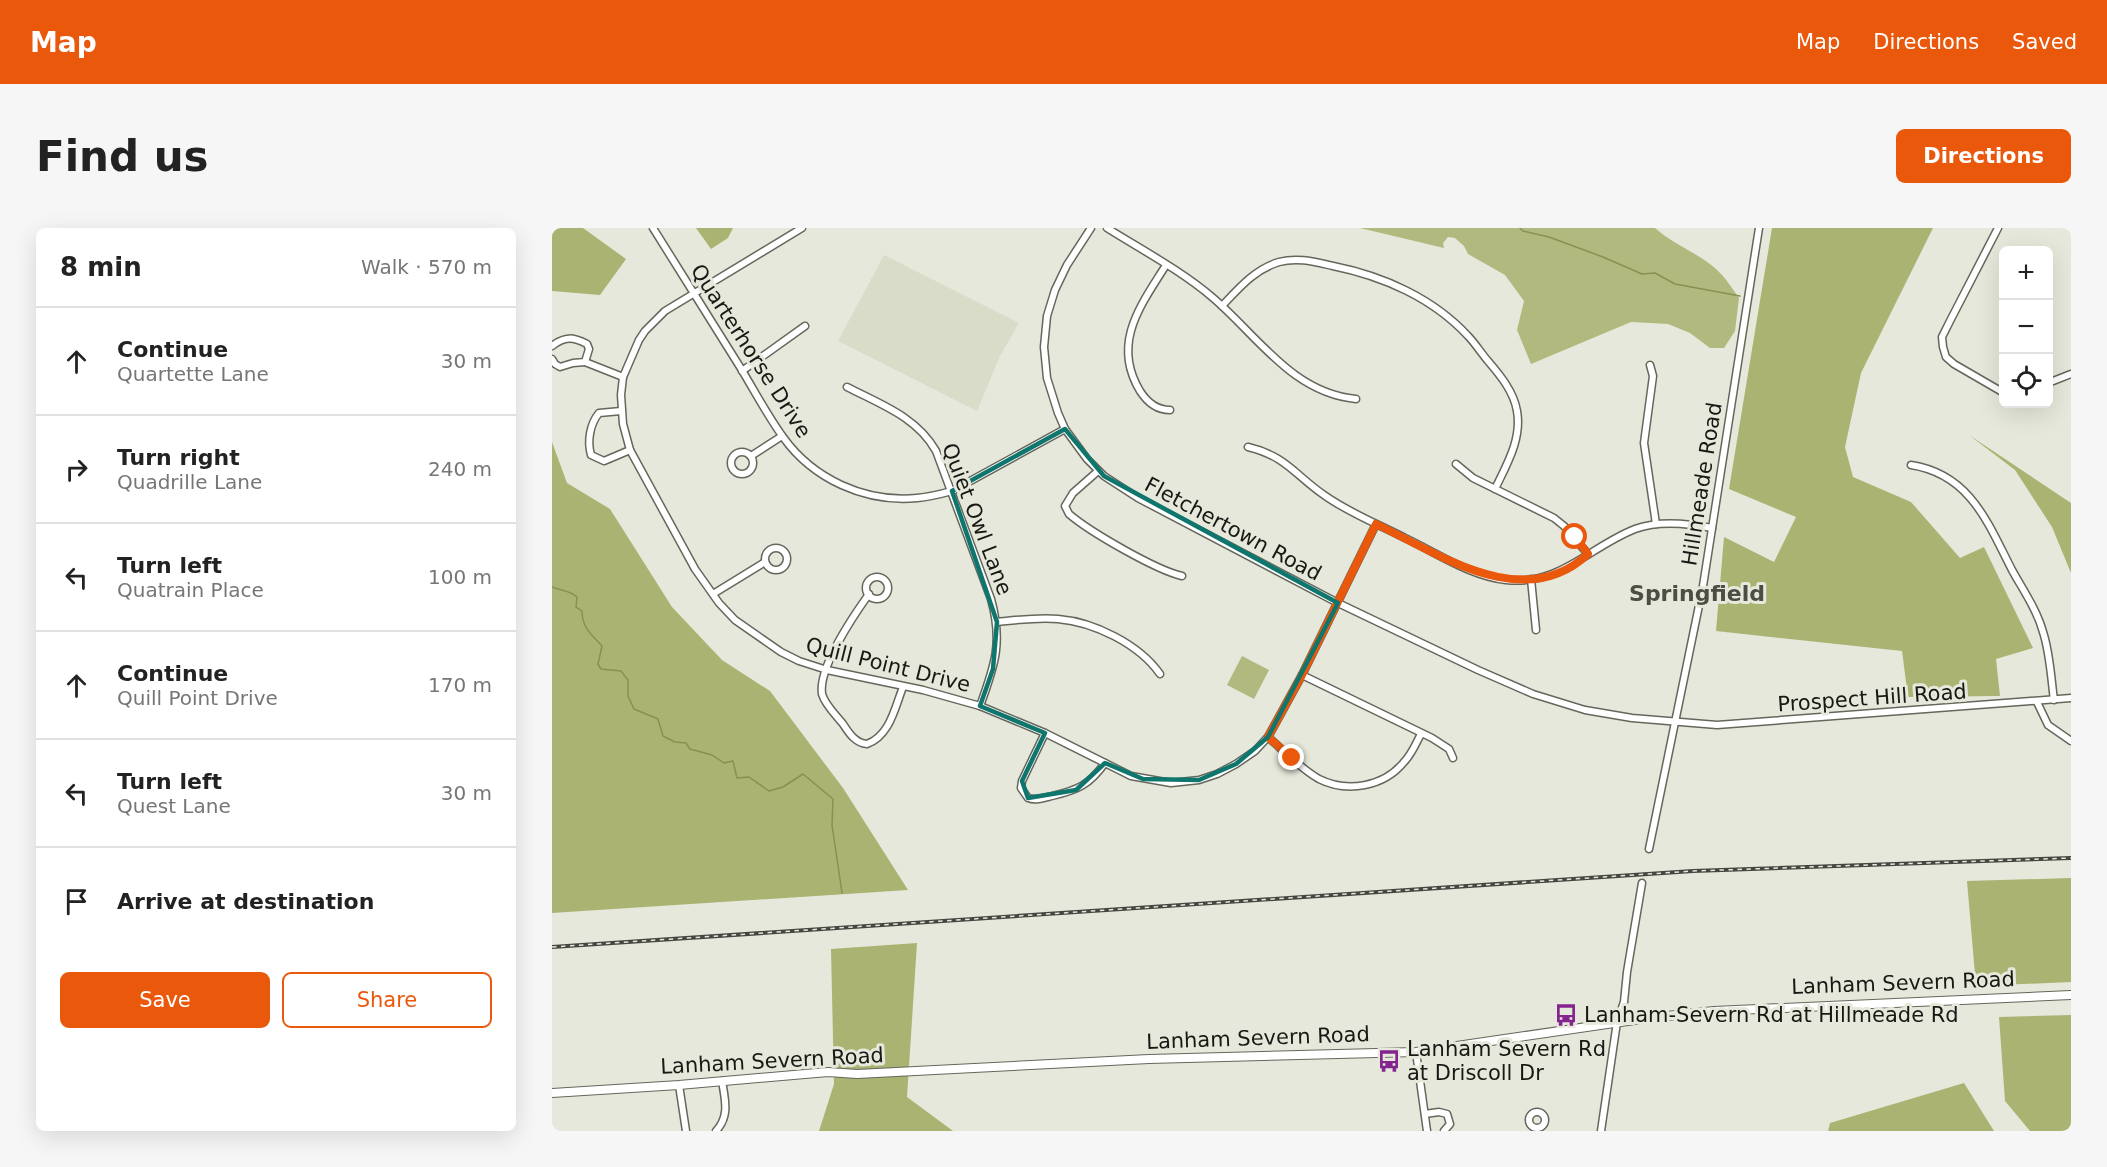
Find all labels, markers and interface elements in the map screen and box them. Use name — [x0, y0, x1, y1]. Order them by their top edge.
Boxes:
text: Map — [30, 26, 97, 59]
text: Map — [1796, 30, 1840, 54]
text: Directions — [1873, 30, 1979, 54]
text: Saved — [2012, 30, 2077, 54]
button: Directions — [1896, 129, 2071, 183]
text: Find us — [36, 132, 209, 181]
map controls — [1999, 246, 2053, 408]
button: + — [1999, 246, 2053, 300]
text: 8 min — [60, 252, 142, 282]
text: Walk · 570 m — [361, 255, 492, 279]
street label: Quarterhorse Drive — [686, 260, 816, 442]
button: − — [1999, 300, 2053, 354]
text: Continue — [117, 337, 228, 362]
icon: ahead — [60, 345, 93, 378]
text: 30 m — [441, 349, 492, 373]
button: locate — [1999, 354, 2053, 408]
text: Quartette Lane — [117, 362, 269, 386]
street label: Hillmeade Road — [1677, 401, 1727, 567]
street label: Quiet Owl Lane — [937, 440, 1017, 598]
text: Turn right — [117, 445, 240, 470]
icon: right — [60, 453, 93, 486]
text: 240 m — [428, 457, 492, 481]
text: Quadrille Lane — [117, 470, 262, 494]
street label: Fletchertown Road — [1141, 472, 1325, 586]
route start — [1561, 523, 1587, 549]
text: Turn left — [117, 553, 222, 578]
icon: left — [60, 561, 93, 594]
text: 100 m — [428, 565, 492, 589]
text: Quatrain Place — [117, 578, 264, 602]
district label: Springfield — [1629, 581, 1765, 606]
street label: Quill Point Drive — [803, 633, 973, 697]
text: Continue — [117, 661, 228, 686]
icon: ahead — [60, 669, 93, 702]
text: 170 m — [428, 673, 492, 697]
street label: Prospect Hill Road — [1777, 679, 1967, 717]
text: Quill Point Drive — [117, 686, 278, 710]
route end — [1278, 744, 1304, 770]
text: Turn left — [117, 769, 222, 794]
icon: left — [60, 777, 93, 810]
text: 30 m — [441, 781, 492, 805]
text: Quest Lane — [117, 794, 231, 818]
icon: arrive — [60, 885, 93, 918]
text: Arrive at destination — [117, 889, 374, 914]
street label: Lanham Severn Road — [1791, 967, 2015, 999]
button: Save — [60, 972, 270, 1028]
button: Share — [282, 972, 492, 1028]
bus stop icon: Lanham-Severn Rd at Hillmeade Rd — [1553, 1002, 1579, 1028]
place label: Lanham-Severn Rd at Hillmeade Rd — [1584, 1003, 1959, 1027]
street label: Lanham Severn Road — [1146, 1022, 1370, 1054]
place label: Lanham Severn Rd at Driscoll Dr — [1407, 1037, 1606, 1085]
street label: Lanham Severn Road — [660, 1043, 884, 1079]
bus stop icon: Lanham Severn Rd at Driscoll Dr — [1376, 1048, 1402, 1074]

